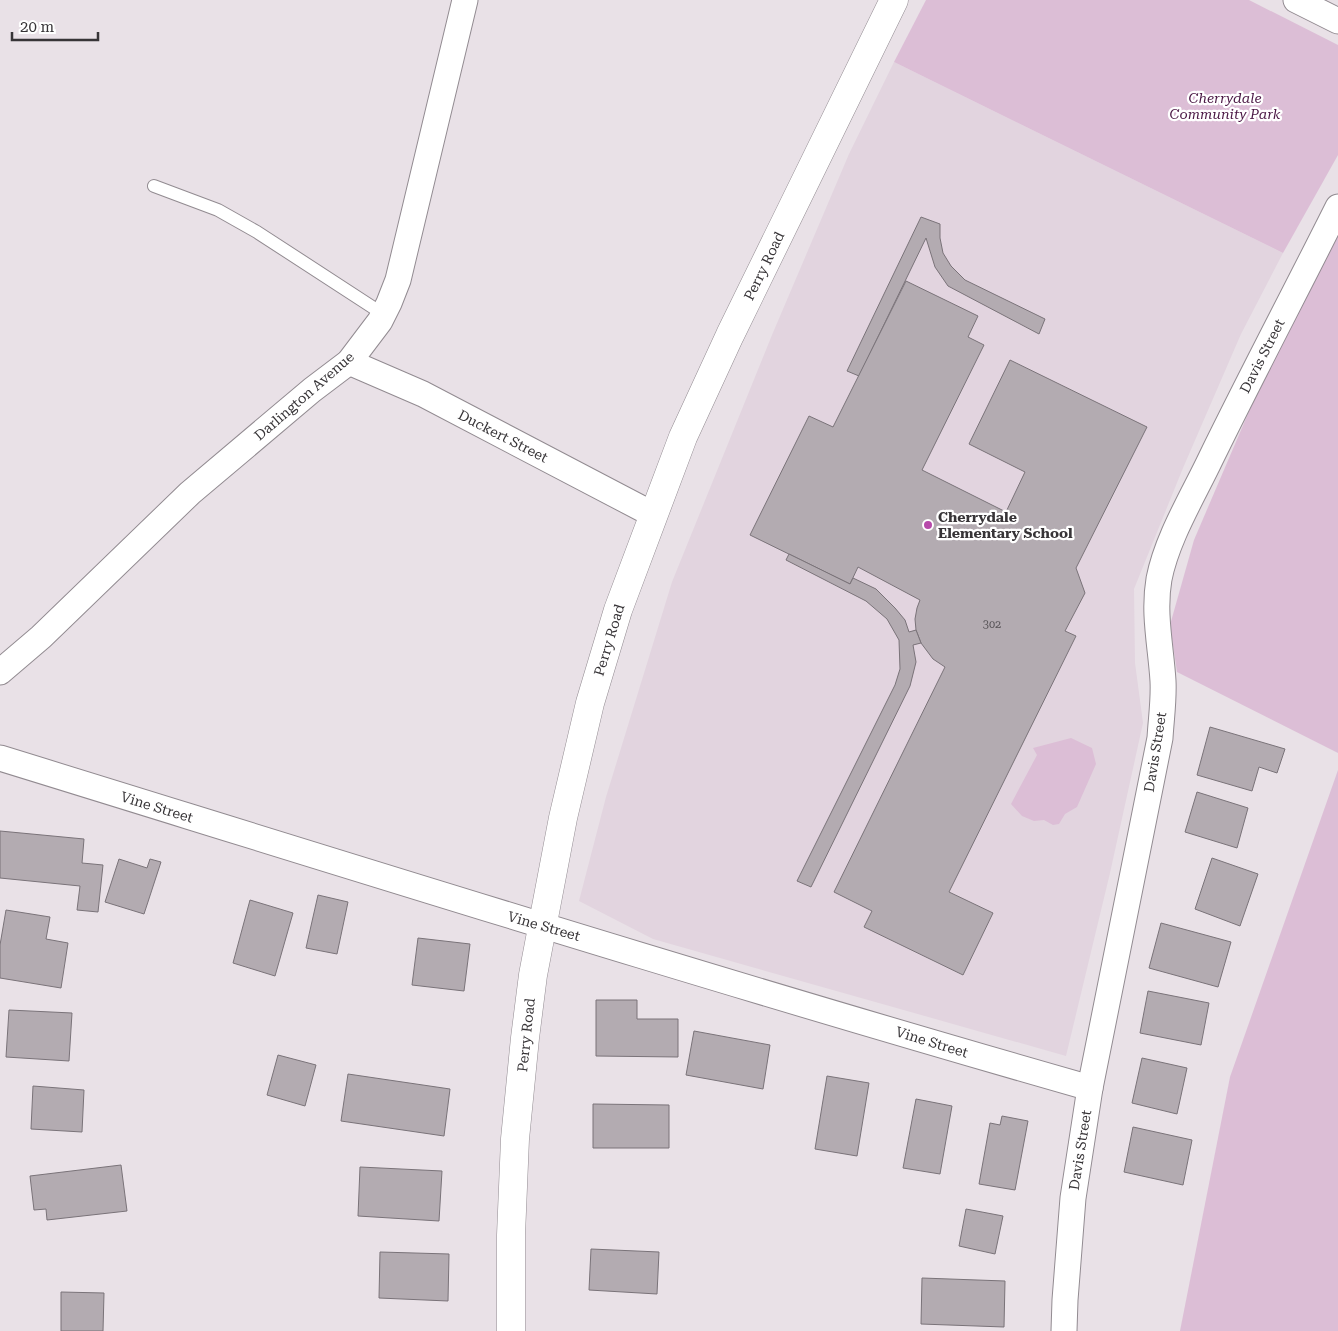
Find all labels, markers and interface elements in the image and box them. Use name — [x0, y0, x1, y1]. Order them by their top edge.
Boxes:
scale bar — [12, 10, 99, 42]
text: 20 m — [20, 18, 55, 36]
park label: Cherrydale Community Park — [1170, 90, 1281, 122]
street label: Perry Road — [741, 229, 788, 303]
street label: Davis Street — [1236, 316, 1288, 396]
street label: Darlington Avenue — [251, 348, 357, 444]
street label: Duckert Street — [456, 407, 550, 465]
place label: Cherrydale Elementary School — [938, 509, 1073, 541]
marker: Cherrydale Elementary School — [922, 519, 934, 531]
street label: Perry Road — [590, 602, 628, 678]
house number: 302 — [983, 618, 1001, 631]
street label: Davis Street — [1141, 711, 1169, 793]
street label: Vine Street — [119, 788, 195, 826]
street label: Vine Street — [506, 908, 582, 944]
street label: Perry Road — [514, 997, 538, 1073]
street label: Vine Street — [894, 1023, 970, 1061]
street label: Davis Street — [1066, 1109, 1094, 1191]

